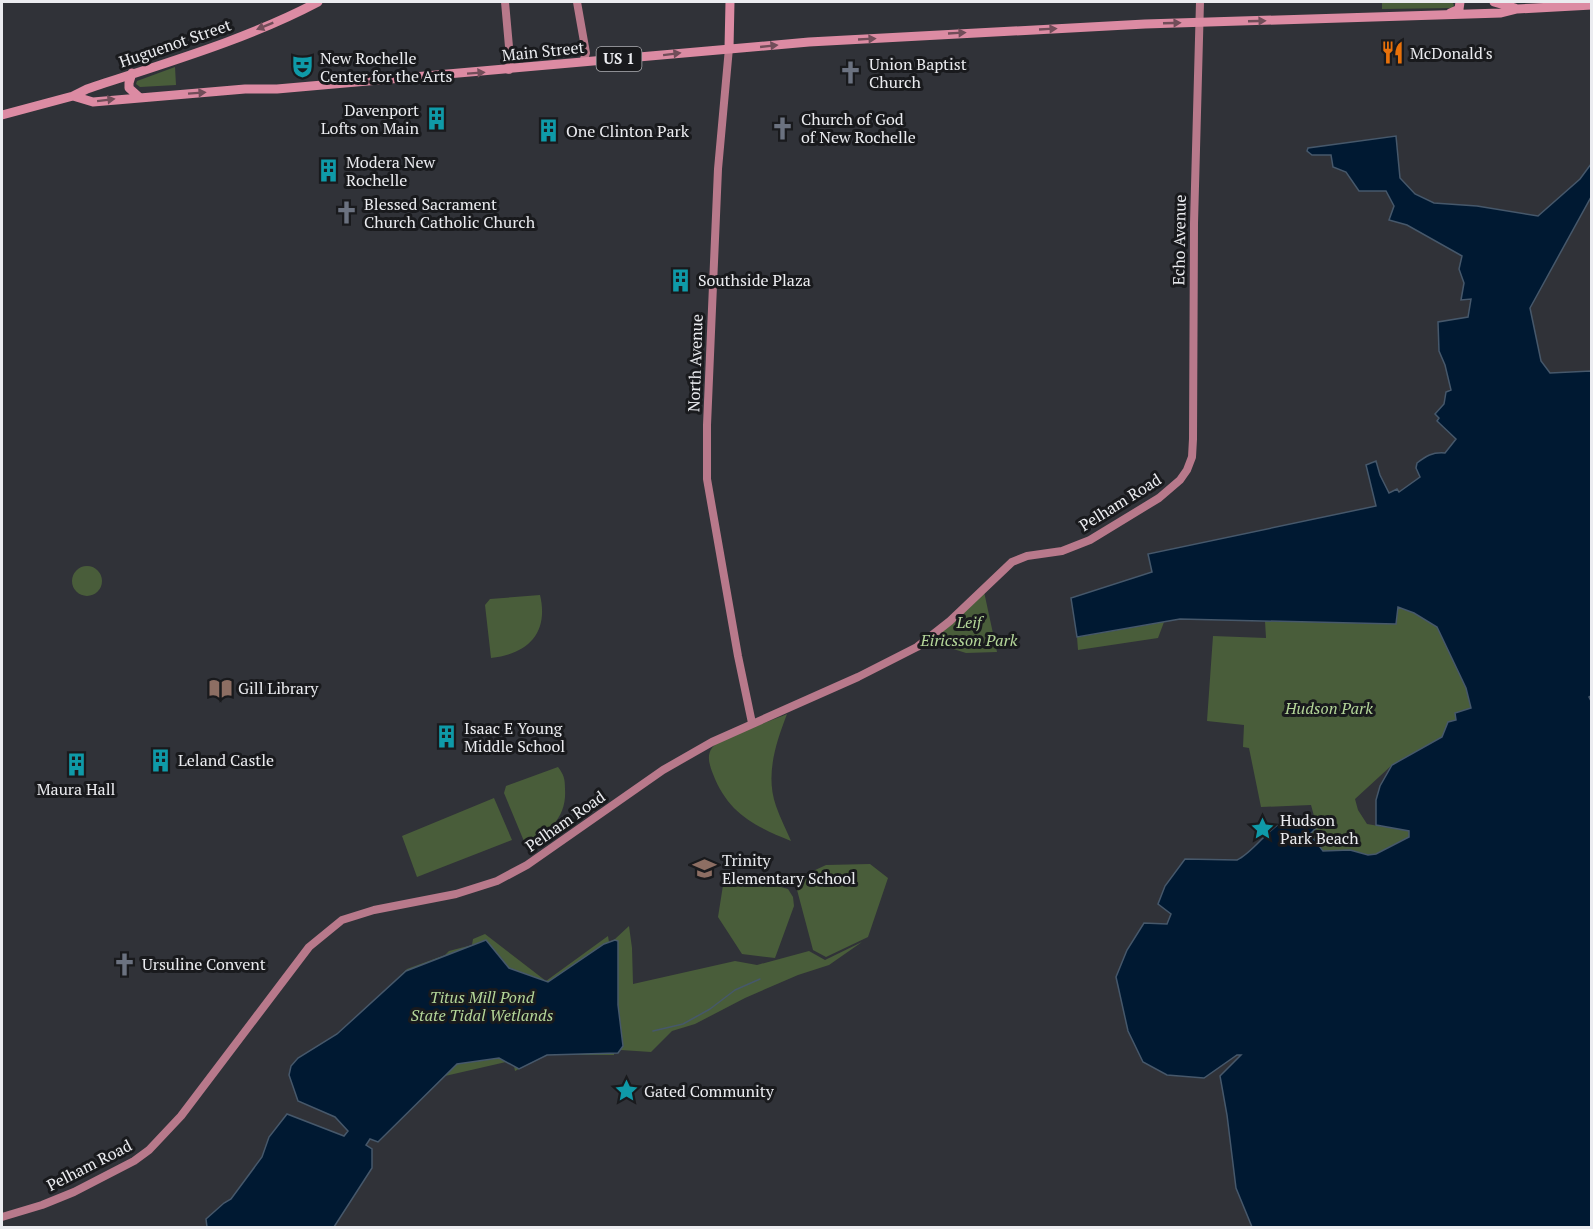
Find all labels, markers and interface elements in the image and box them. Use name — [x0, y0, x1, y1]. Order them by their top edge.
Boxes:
street label: Huguenot Street — [116, 14, 234, 72]
one-way arrow — [1247, 17, 1266, 26]
one-way arrow — [1162, 18, 1181, 28]
one-way arrow — [256, 22, 274, 31]
one-way arrow — [1038, 24, 1057, 33]
one-way arrow — [948, 29, 967, 38]
one-way arrow — [858, 34, 877, 44]
street label: Main Street — [501, 36, 585, 66]
restaurant icon: McDonald's — [1379, 40, 1405, 66]
one-way arrow — [759, 41, 778, 51]
place label: McDonald's — [1410, 42, 1493, 64]
place label: New Rochelle Center for the Arts — [320, 47, 453, 87]
road number: US 1 — [596, 47, 642, 71]
one-way arrow — [663, 49, 682, 59]
place label: Union Baptist Church — [869, 53, 967, 93]
theatre icon: New Rochelle Center for the Arts — [289, 54, 315, 80]
church icon: Union Baptist Church — [838, 60, 864, 86]
one-way arrow — [466, 68, 485, 77]
one-way arrow — [188, 88, 207, 97]
one-way arrow — [96, 96, 115, 105]
place label: Davenport Lofts on Main — [321, 99, 419, 139]
building icon: Davenport Lofts on Main — [424, 106, 450, 132]
place label: Church of God of New Rochelle — [801, 108, 916, 148]
church icon: Church of God of New Rochelle — [770, 115, 796, 141]
building icon: One Clinton Park — [535, 118, 561, 144]
place label: One Clinton Park — [566, 120, 690, 142]
place label: Modera New Rochelle — [346, 151, 436, 191]
building icon: Modera New Rochelle — [315, 158, 341, 184]
place label: Blessed Sacrament Church Catholic Church — [364, 193, 536, 233]
street label: Echo Avenue — [1167, 194, 1191, 286]
church icon: Blessed Sacrament Church Catholic Church — [333, 200, 359, 226]
building icon: Southside Plaza — [667, 267, 693, 293]
place label: Southside Plaza — [698, 269, 811, 291]
street label: North Avenue — [682, 314, 708, 412]
street label: Pelham Road — [1075, 468, 1165, 536]
park label: Leif Eiricsson Park — [920, 611, 1018, 651]
library icon: Gill Library — [207, 675, 233, 701]
place label: Gill Library — [238, 677, 319, 699]
park label: Hudson Park — [1284, 697, 1373, 719]
place label: Isaac E Young Middle School — [464, 717, 565, 757]
building icon: Isaac E Young Middle School — [433, 724, 459, 750]
building icon: Leland Castle — [147, 747, 173, 773]
place label: Leland Castle — [178, 749, 274, 771]
building icon: Maura Hall — [63, 751, 89, 777]
place label: Maura Hall — [37, 778, 115, 800]
street label: Pelham Road — [521, 785, 609, 857]
place label: Hudson Park Beach — [1280, 809, 1359, 849]
place icon: Hudson Park Beach — [1249, 816, 1275, 842]
place label: Trinity Elementary School — [722, 849, 856, 889]
school or university icon: Trinity Elementary School — [691, 856, 717, 882]
church icon: Ursuline Convent — [111, 951, 137, 977]
place label: Ursuline Convent — [142, 953, 266, 975]
park label: Titus Mill Pond State Tidal Wetlands — [411, 986, 554, 1026]
place icon: Gated Community — [613, 1078, 639, 1104]
place label: Gated Community — [644, 1080, 775, 1102]
street label: Pelham Road — [43, 1134, 135, 1196]

